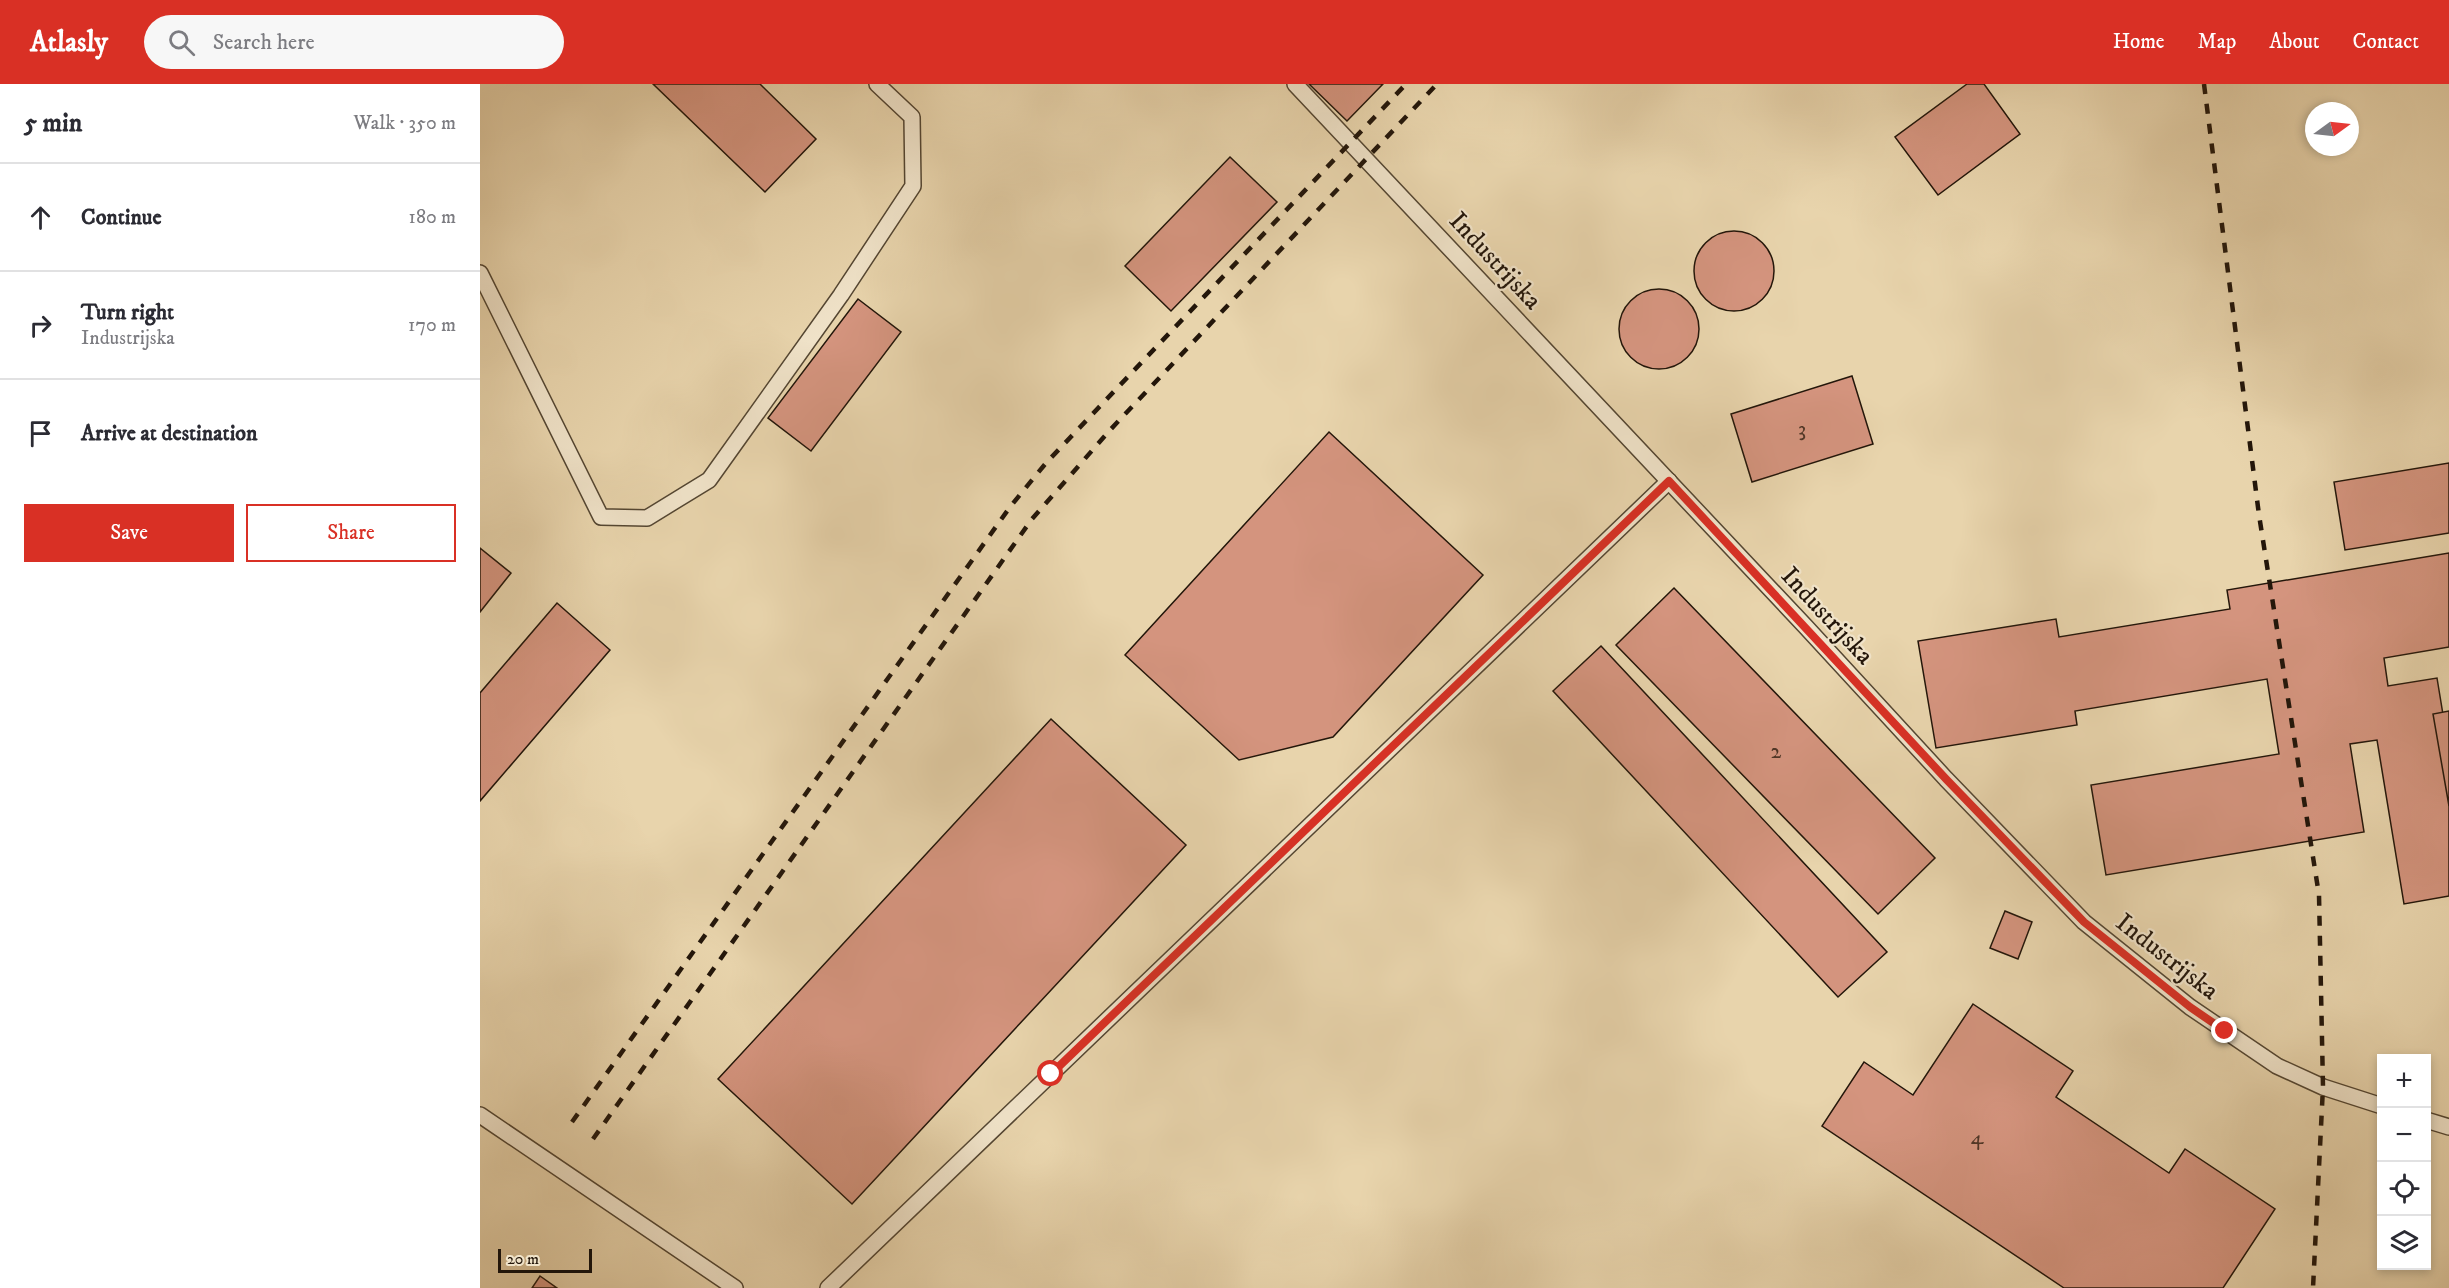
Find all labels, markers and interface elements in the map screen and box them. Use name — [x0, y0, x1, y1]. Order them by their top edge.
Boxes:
search box — [144, 15, 564, 69]
text: Atlasly — [30, 25, 108, 60]
icon: search — [165, 26, 198, 59]
text: Search here — [213, 29, 315, 56]
text: Home — [2113, 29, 2165, 55]
text: Map — [2198, 29, 2236, 55]
text: About — [2269, 29, 2320, 55]
text: Contact — [2353, 29, 2419, 55]
north arrow — [2305, 102, 2359, 156]
text: 5 min — [24, 107, 82, 140]
text: Walk · 350 m — [354, 111, 456, 136]
icon: ahead — [24, 201, 57, 234]
text: Continue — [81, 204, 162, 231]
text: 180 m — [409, 205, 456, 230]
street label: Industrijska — [1441, 205, 1549, 317]
text: Turn right — [81, 299, 174, 326]
icon: right — [24, 309, 57, 342]
text: 170 m — [408, 313, 456, 338]
text: Industrijska — [81, 326, 175, 351]
house number: 3 — [1798, 416, 1806, 443]
icon: arrive — [24, 417, 57, 450]
text: Arrive at destination — [81, 420, 258, 447]
button: Save — [24, 504, 234, 562]
button: Share — [246, 504, 456, 562]
street label: Industrijska — [1773, 560, 1881, 672]
house number: 2 — [1771, 738, 1782, 765]
street label: Industrijska — [2109, 906, 2225, 1008]
route end — [2211, 1017, 2237, 1043]
map controls — [2377, 1054, 2431, 1270]
button: + — [2377, 1054, 2431, 1108]
route start — [1037, 1060, 1063, 1086]
button: − — [2377, 1108, 2431, 1162]
house number: 4 — [1971, 1124, 1985, 1151]
button: locate — [2377, 1162, 2431, 1216]
button: layers — [2377, 1216, 2431, 1270]
scale bar — [498, 1246, 592, 1274]
text: 20 m — [507, 1249, 539, 1269]

